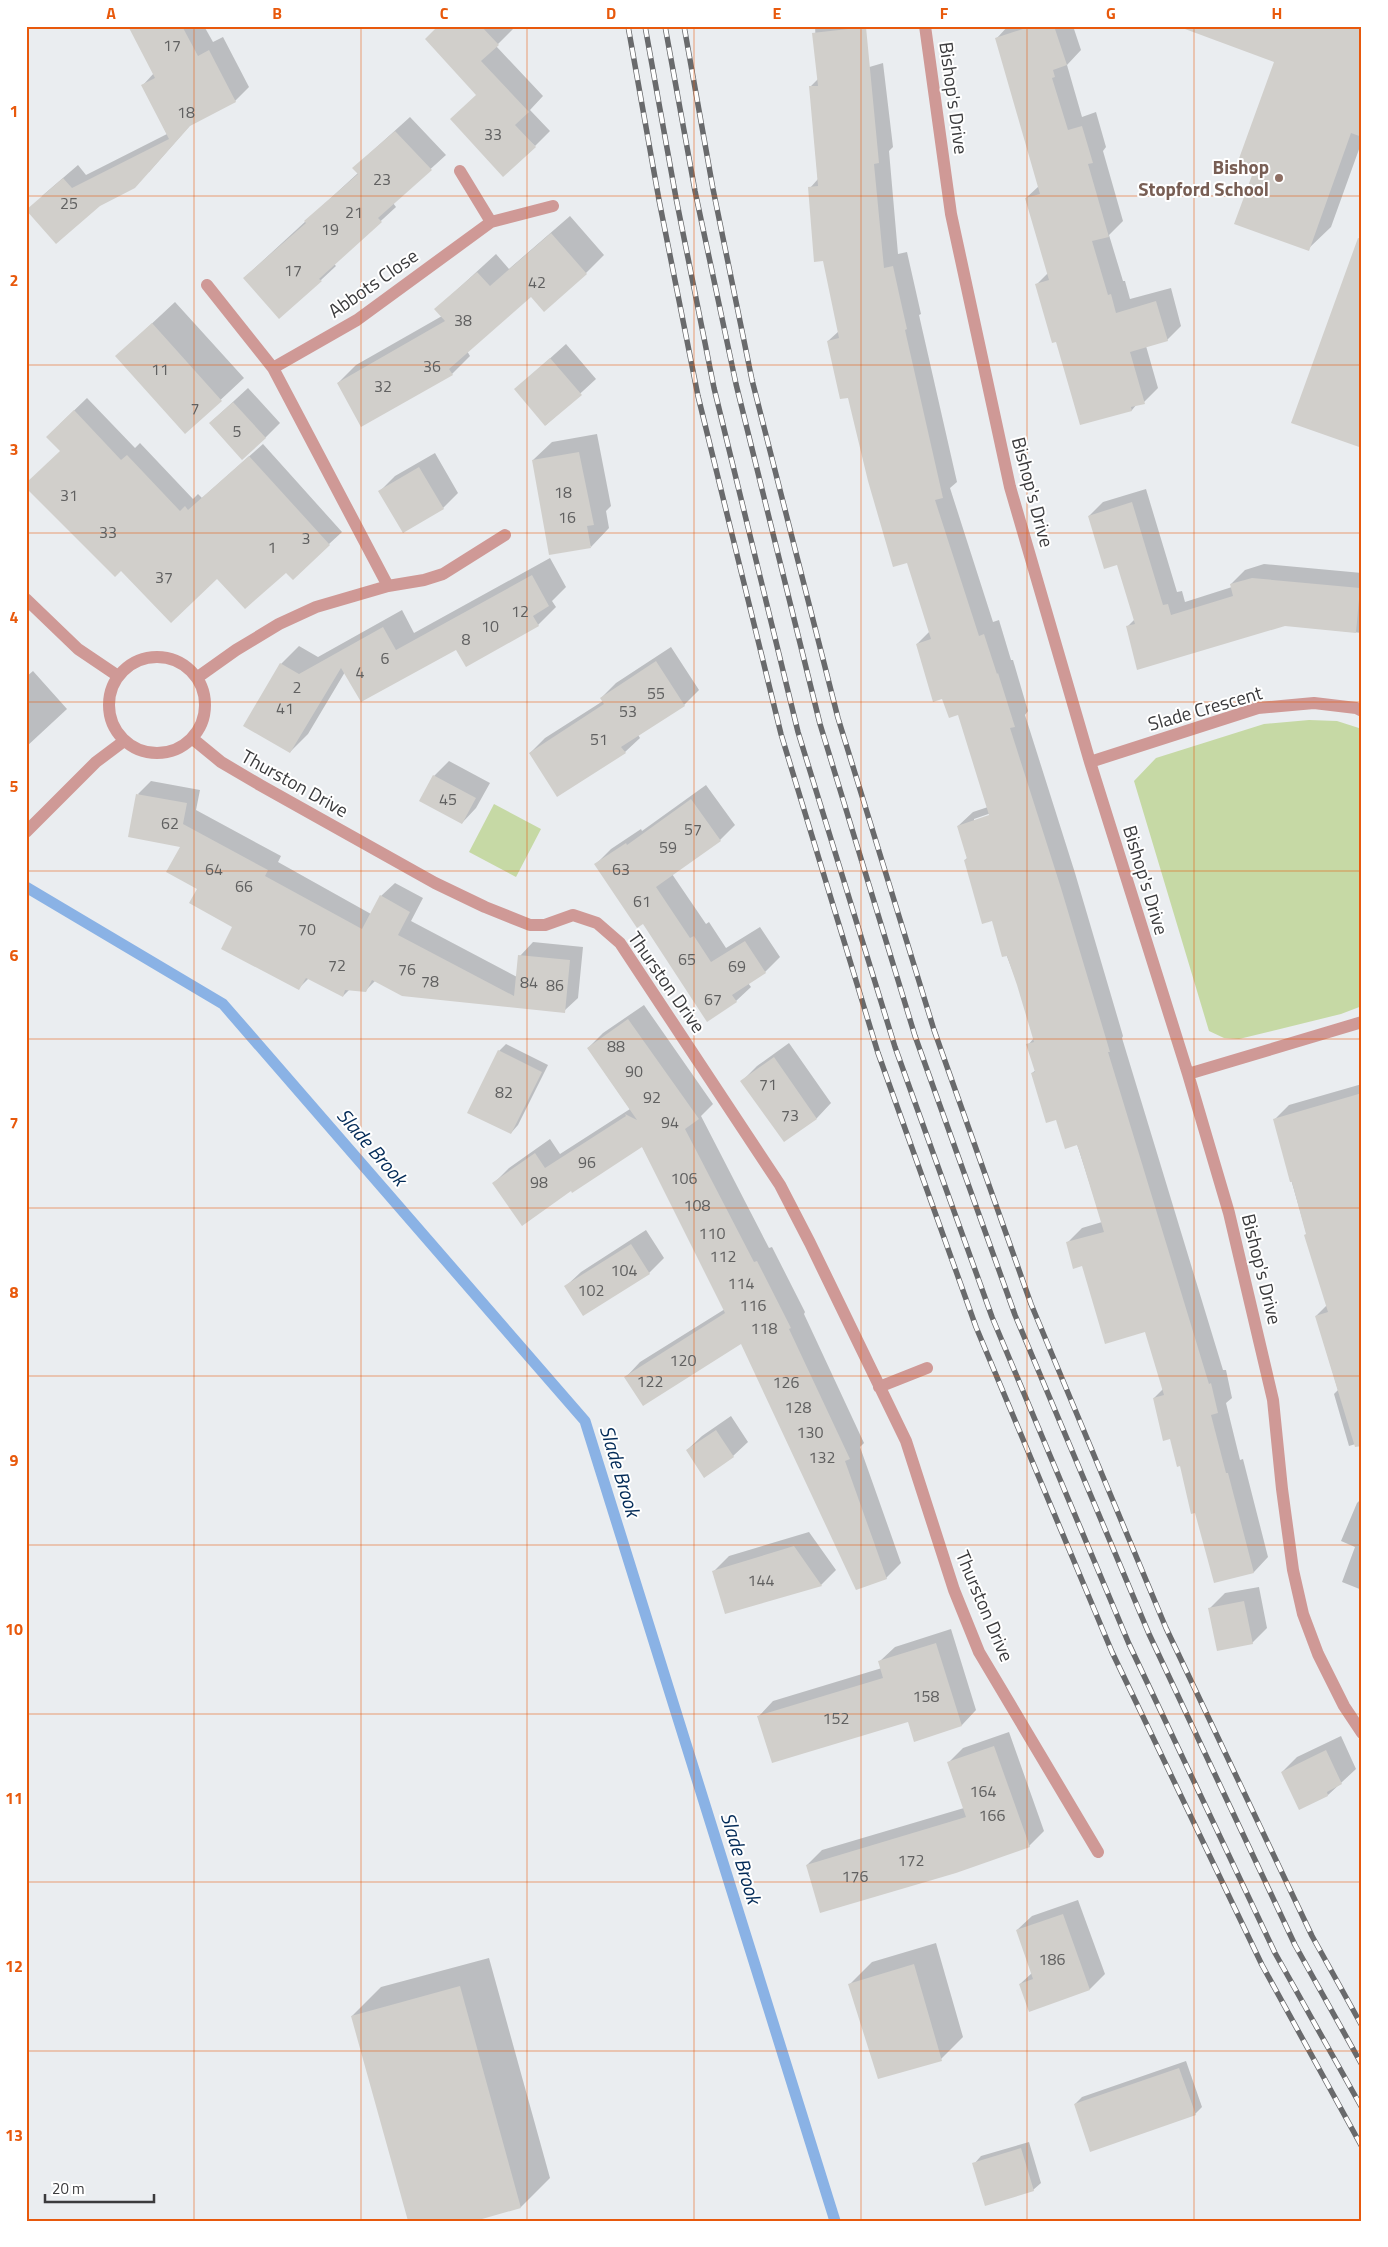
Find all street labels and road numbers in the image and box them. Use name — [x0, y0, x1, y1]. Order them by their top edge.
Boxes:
street label: Bishop's Drive — [932, 40, 977, 156]
street label: Abbots Close — [322, 241, 424, 324]
street label: Bishop's Drive — [1005, 434, 1062, 550]
street label: Slade Crescent — [1144, 677, 1266, 738]
street label: Thurston Drive — [236, 741, 354, 824]
street label: Bishop's Drive — [1116, 822, 1177, 938]
street label: Thurston Drive — [622, 925, 713, 1039]
street label: Bishop's Drive — [1235, 1211, 1290, 1327]
street label: Thurston Drive — [949, 1546, 1022, 1666]

